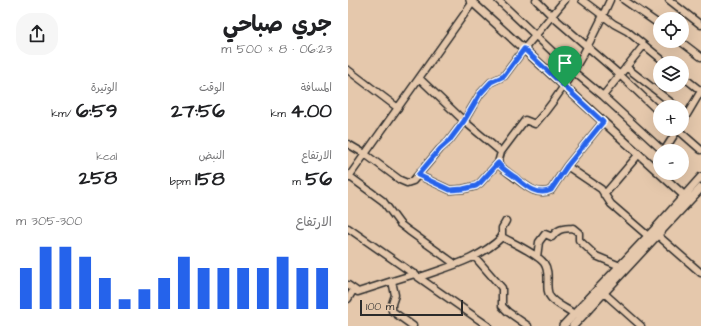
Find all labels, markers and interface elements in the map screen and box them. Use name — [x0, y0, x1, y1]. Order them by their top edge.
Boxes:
text: جري صباحي — [223, 9, 332, 40]
map controls — [653, 12, 689, 180]
button: locate — [653, 12, 689, 48]
button: share — [16, 13, 58, 55]
text: 06:23 · 8 × 500 m — [221, 40, 332, 58]
pin — [548, 46, 582, 87]
icon: arrive — [554, 52, 576, 74]
button: layers — [653, 56, 689, 92]
text: الوتيرة — [91, 80, 117, 95]
text: الوقت — [199, 80, 225, 95]
text: المسافة — [301, 80, 332, 95]
text: 6:59 — [76, 97, 117, 125]
text: 27:56 — [171, 97, 225, 125]
text: 4.00 — [290, 97, 332, 125]
button: + — [653, 100, 689, 136]
text: /km — [51, 106, 76, 121]
text: km — [271, 106, 290, 121]
button: − — [653, 144, 689, 180]
text: النبض — [198, 148, 225, 163]
text: الارتفاع — [301, 148, 332, 163]
text: kcal — [96, 149, 117, 164]
text: 258 — [79, 164, 117, 192]
text: 158 — [195, 165, 225, 193]
text: 56 — [305, 165, 332, 193]
text: bpm — [170, 174, 195, 189]
text: m — [292, 174, 305, 189]
text: 300–305 m — [16, 212, 82, 230]
text: الارتفاع — [296, 213, 332, 231]
scale bar — [360, 298, 463, 317]
text: 100 m — [366, 299, 394, 314]

